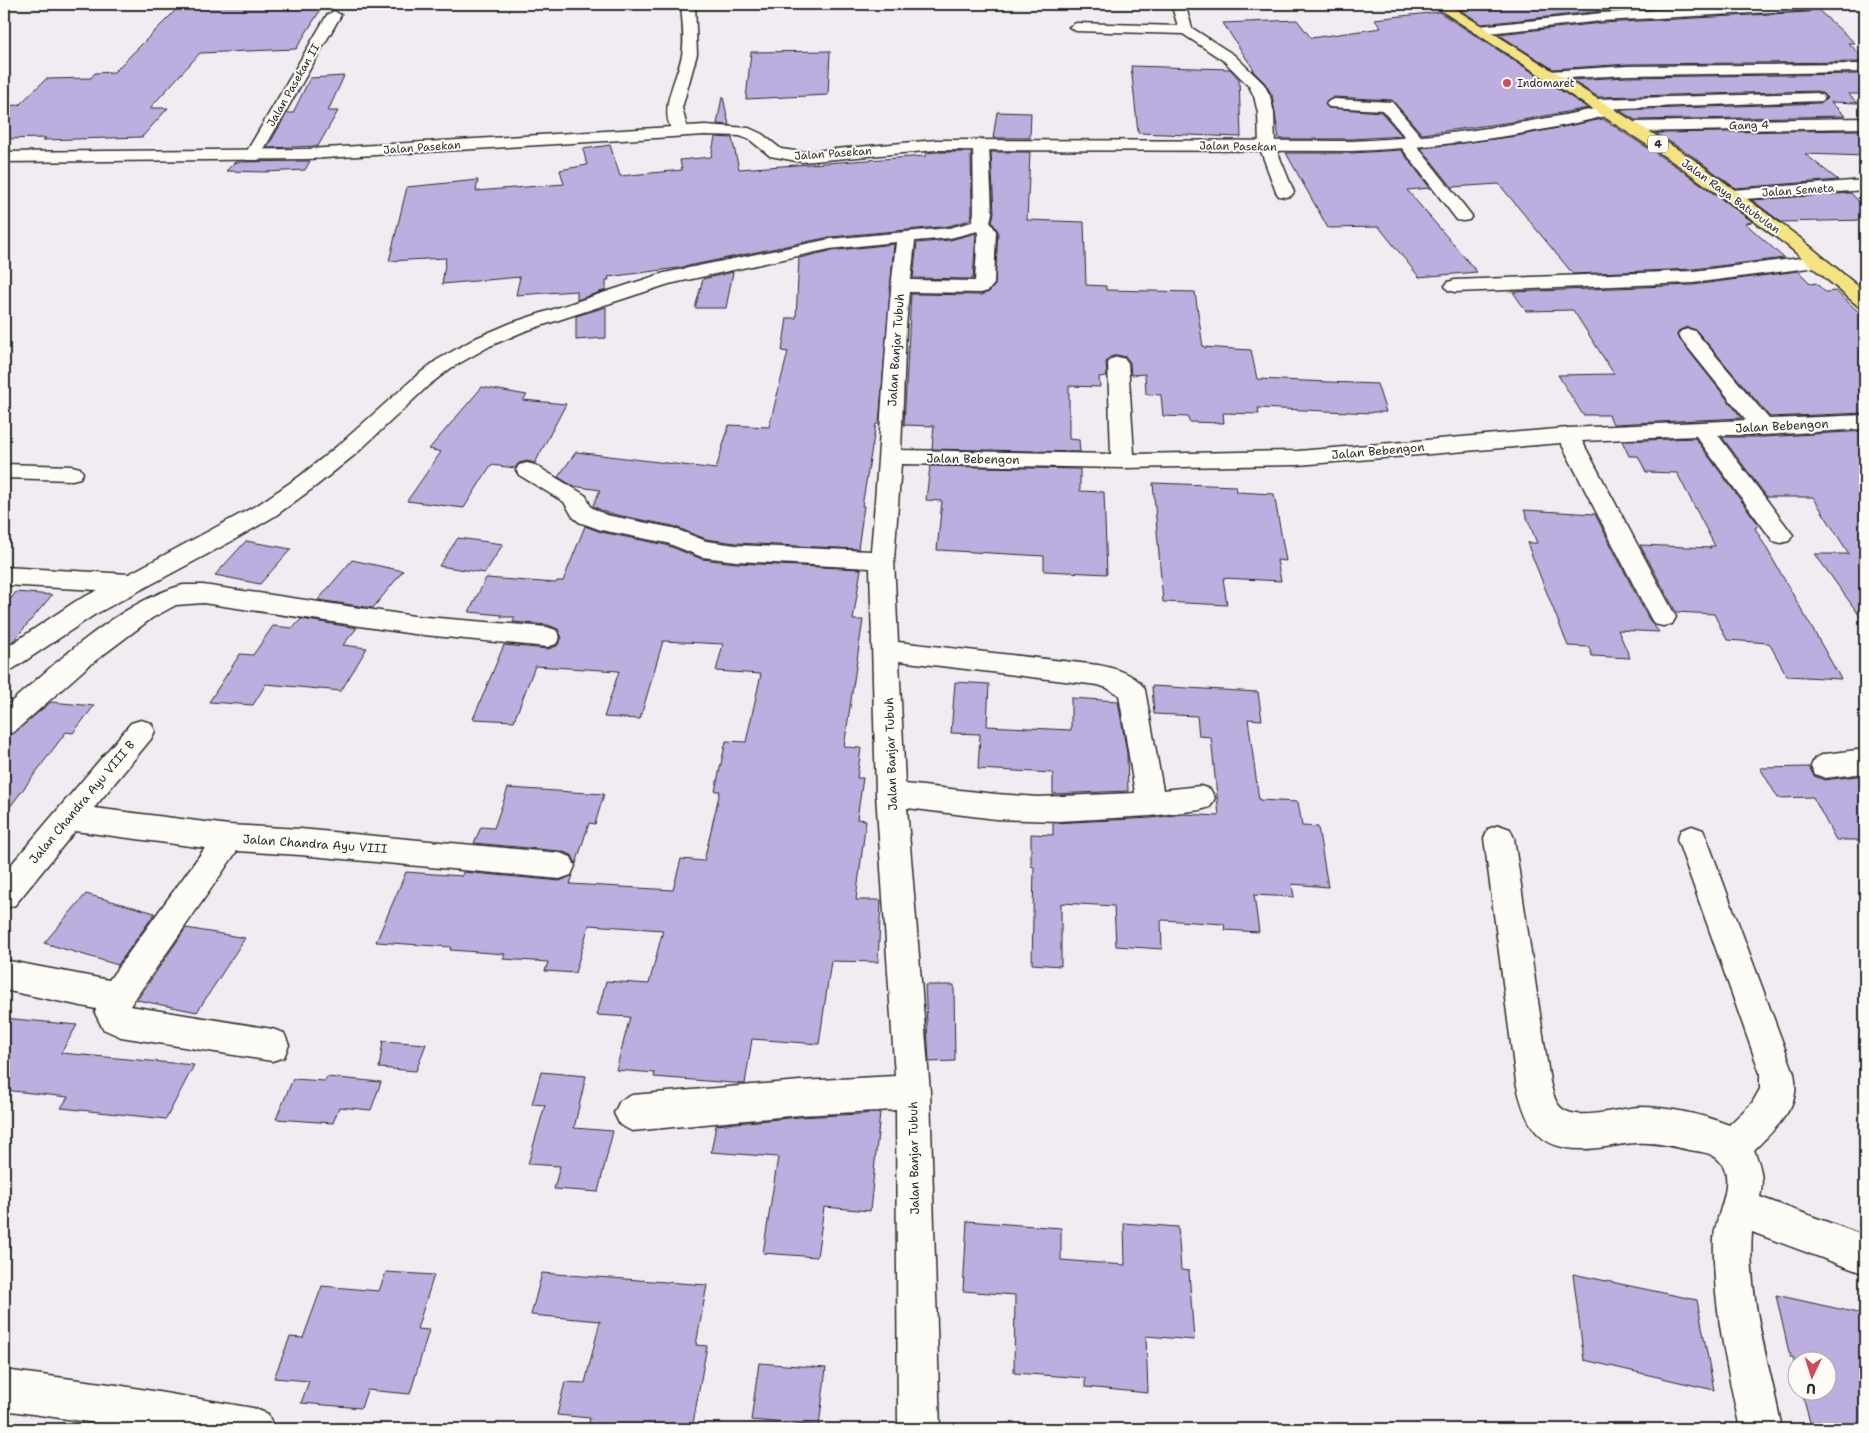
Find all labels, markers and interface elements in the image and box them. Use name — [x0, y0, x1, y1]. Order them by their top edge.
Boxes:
street label: Jalan Pasekan II — [264, 41, 323, 130]
place label: Indomaret — [1517, 76, 1575, 91]
marker: Indomaret — [1501, 77, 1513, 89]
street label: Gang 4 — [1729, 118, 1769, 133]
road number: 4 — [1648, 136, 1668, 152]
street label: Jalan Pasekan — [383, 137, 461, 158]
street label: Jalan Pasekan — [1199, 138, 1277, 155]
street label: Jalan Pasekan — [794, 143, 872, 164]
street label: Jalan Raya Batubulan — [1678, 156, 1783, 237]
street label: Jalan Semeta — [1761, 180, 1835, 201]
street label: Jalan Banjar Tubuh — [884, 293, 908, 407]
street label: Jalan Bebengon — [1735, 416, 1829, 436]
street label: Jalan Bebengon — [1331, 439, 1425, 463]
street label: Jalan Bebengon — [926, 450, 1020, 468]
street label: Jalan Banjar Tubuh — [881, 697, 901, 811]
street label: Jalan Chandra Ayu VIII B — [26, 737, 138, 867]
street label: Jalan Chandra Ayu VIII — [242, 831, 388, 857]
street label: Jalan Banjar Tubuh — [905, 1101, 923, 1215]
north arrow — [1786, 1350, 1836, 1400]
text: U — [1806, 1380, 1816, 1398]

